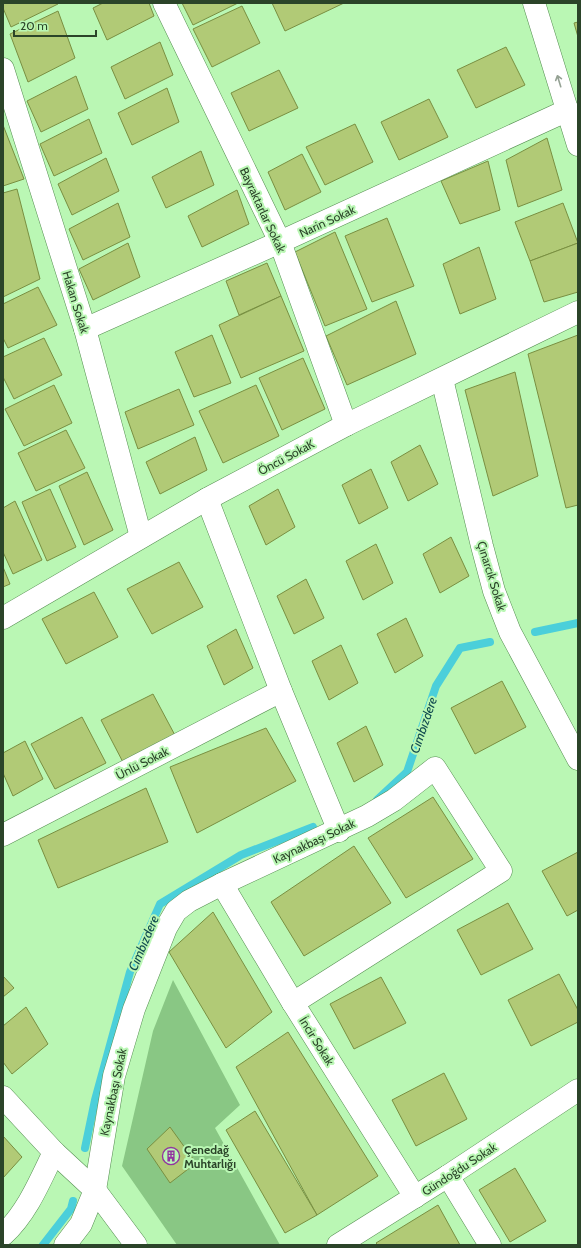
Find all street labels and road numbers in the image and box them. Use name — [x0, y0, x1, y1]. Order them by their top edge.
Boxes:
street label: Bayraktarlar Sokak — [237, 165, 290, 256]
street label: Narin Sokak — [297, 201, 358, 240]
street label: Hakan Sokak — [59, 269, 93, 336]
street label: Öncü SokaK — [255, 436, 317, 478]
street label: Çınarcık Sokak — [474, 539, 510, 613]
street label: Ünlü Sokak — [113, 743, 171, 783]
street label: Kaynakbaşı Sokak — [271, 815, 358, 867]
street label: İncir Sokak — [296, 1014, 338, 1069]
street label: Kaynakbaşı Sokak — [96, 1046, 130, 1137]
street label: Gündoğdu Sokak — [419, 1139, 500, 1199]

